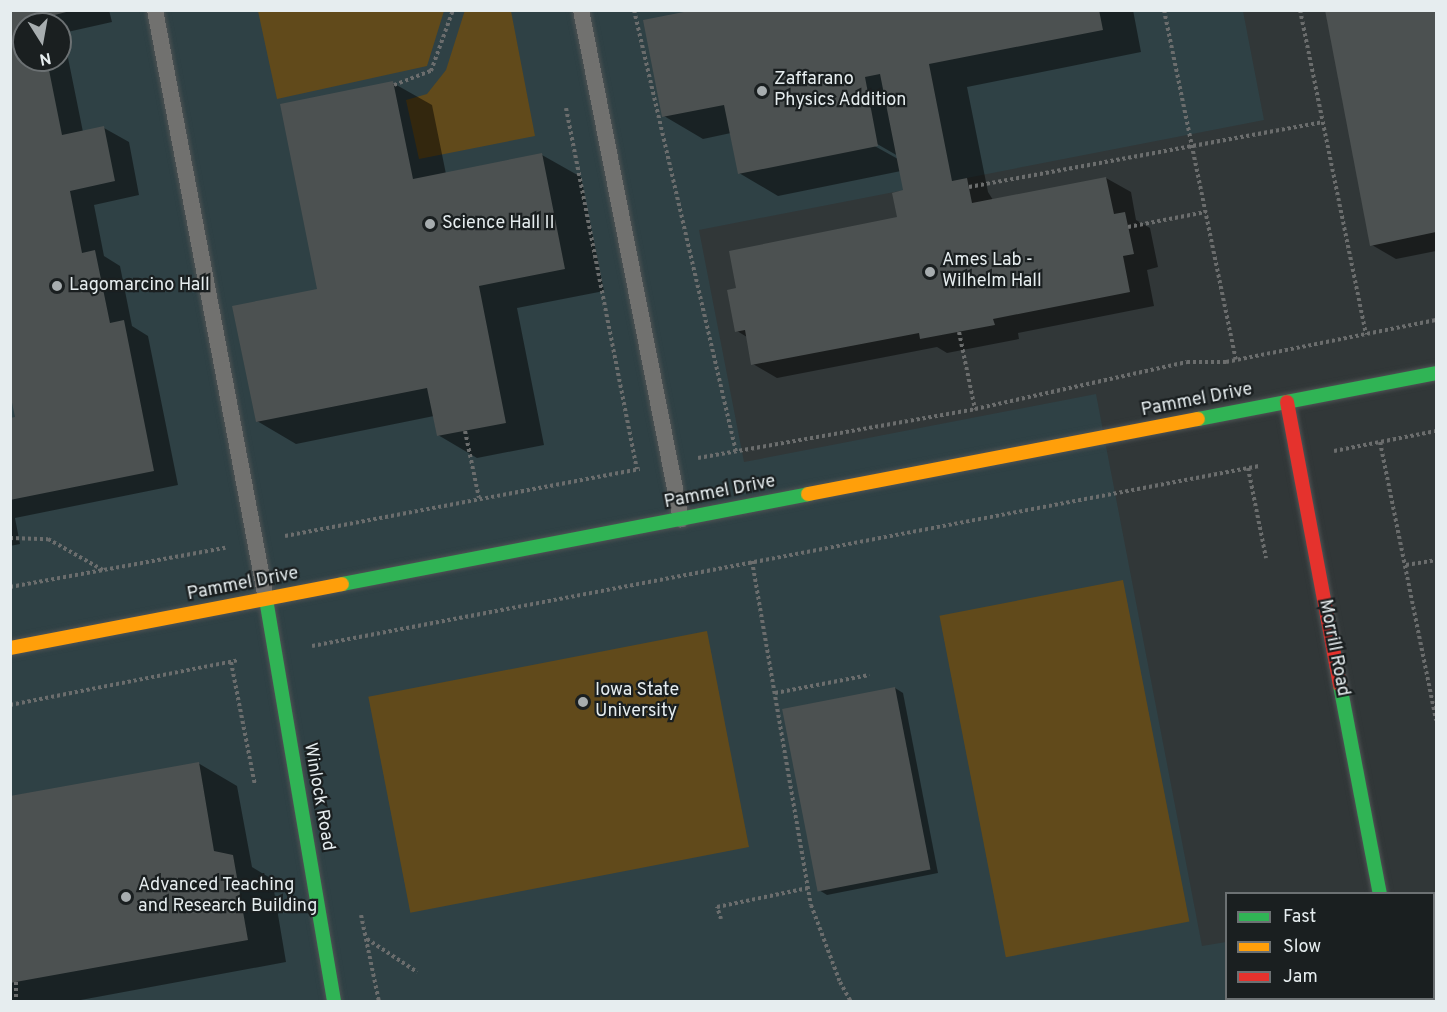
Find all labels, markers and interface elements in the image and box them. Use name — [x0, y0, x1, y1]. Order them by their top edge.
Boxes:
north arrow — [12, 12, 72, 72]
text: N — [38, 47, 53, 69]
place label: Zaffarano Physics Addition — [774, 70, 907, 112]
marker: Zaffarano Physics Addition — [755, 84, 769, 98]
place label: Science Hall II — [442, 213, 555, 235]
marker: Science Hall II — [423, 217, 437, 231]
place label: Ames Lab - Wilhelm Hall — [942, 251, 1042, 294]
marker: Ames Lab - Wilhelm Hall — [923, 265, 937, 279]
place label: Lagomarcino Hall — [69, 275, 210, 297]
marker: Lagomarcino Hall — [50, 279, 64, 293]
street label: Pammel Drive — [1140, 380, 1254, 422]
street label: Pammel Drive — [663, 472, 777, 514]
street label: Pammel Drive — [186, 564, 300, 606]
street label: Morrill Road — [1313, 598, 1353, 698]
place label: Iowa State University — [595, 681, 679, 724]
marker: Iowa State University — [576, 695, 590, 709]
street label: Winlock Road — [298, 741, 338, 853]
place label: Advanced Teaching and Research Building — [138, 876, 317, 918]
marker: Advanced Teaching and Research Building — [119, 890, 133, 904]
legend — [1225, 892, 1435, 1000]
text: Fast — [1283, 906, 1316, 929]
text: Slow — [1283, 936, 1321, 959]
text: Jam — [1283, 966, 1318, 989]

